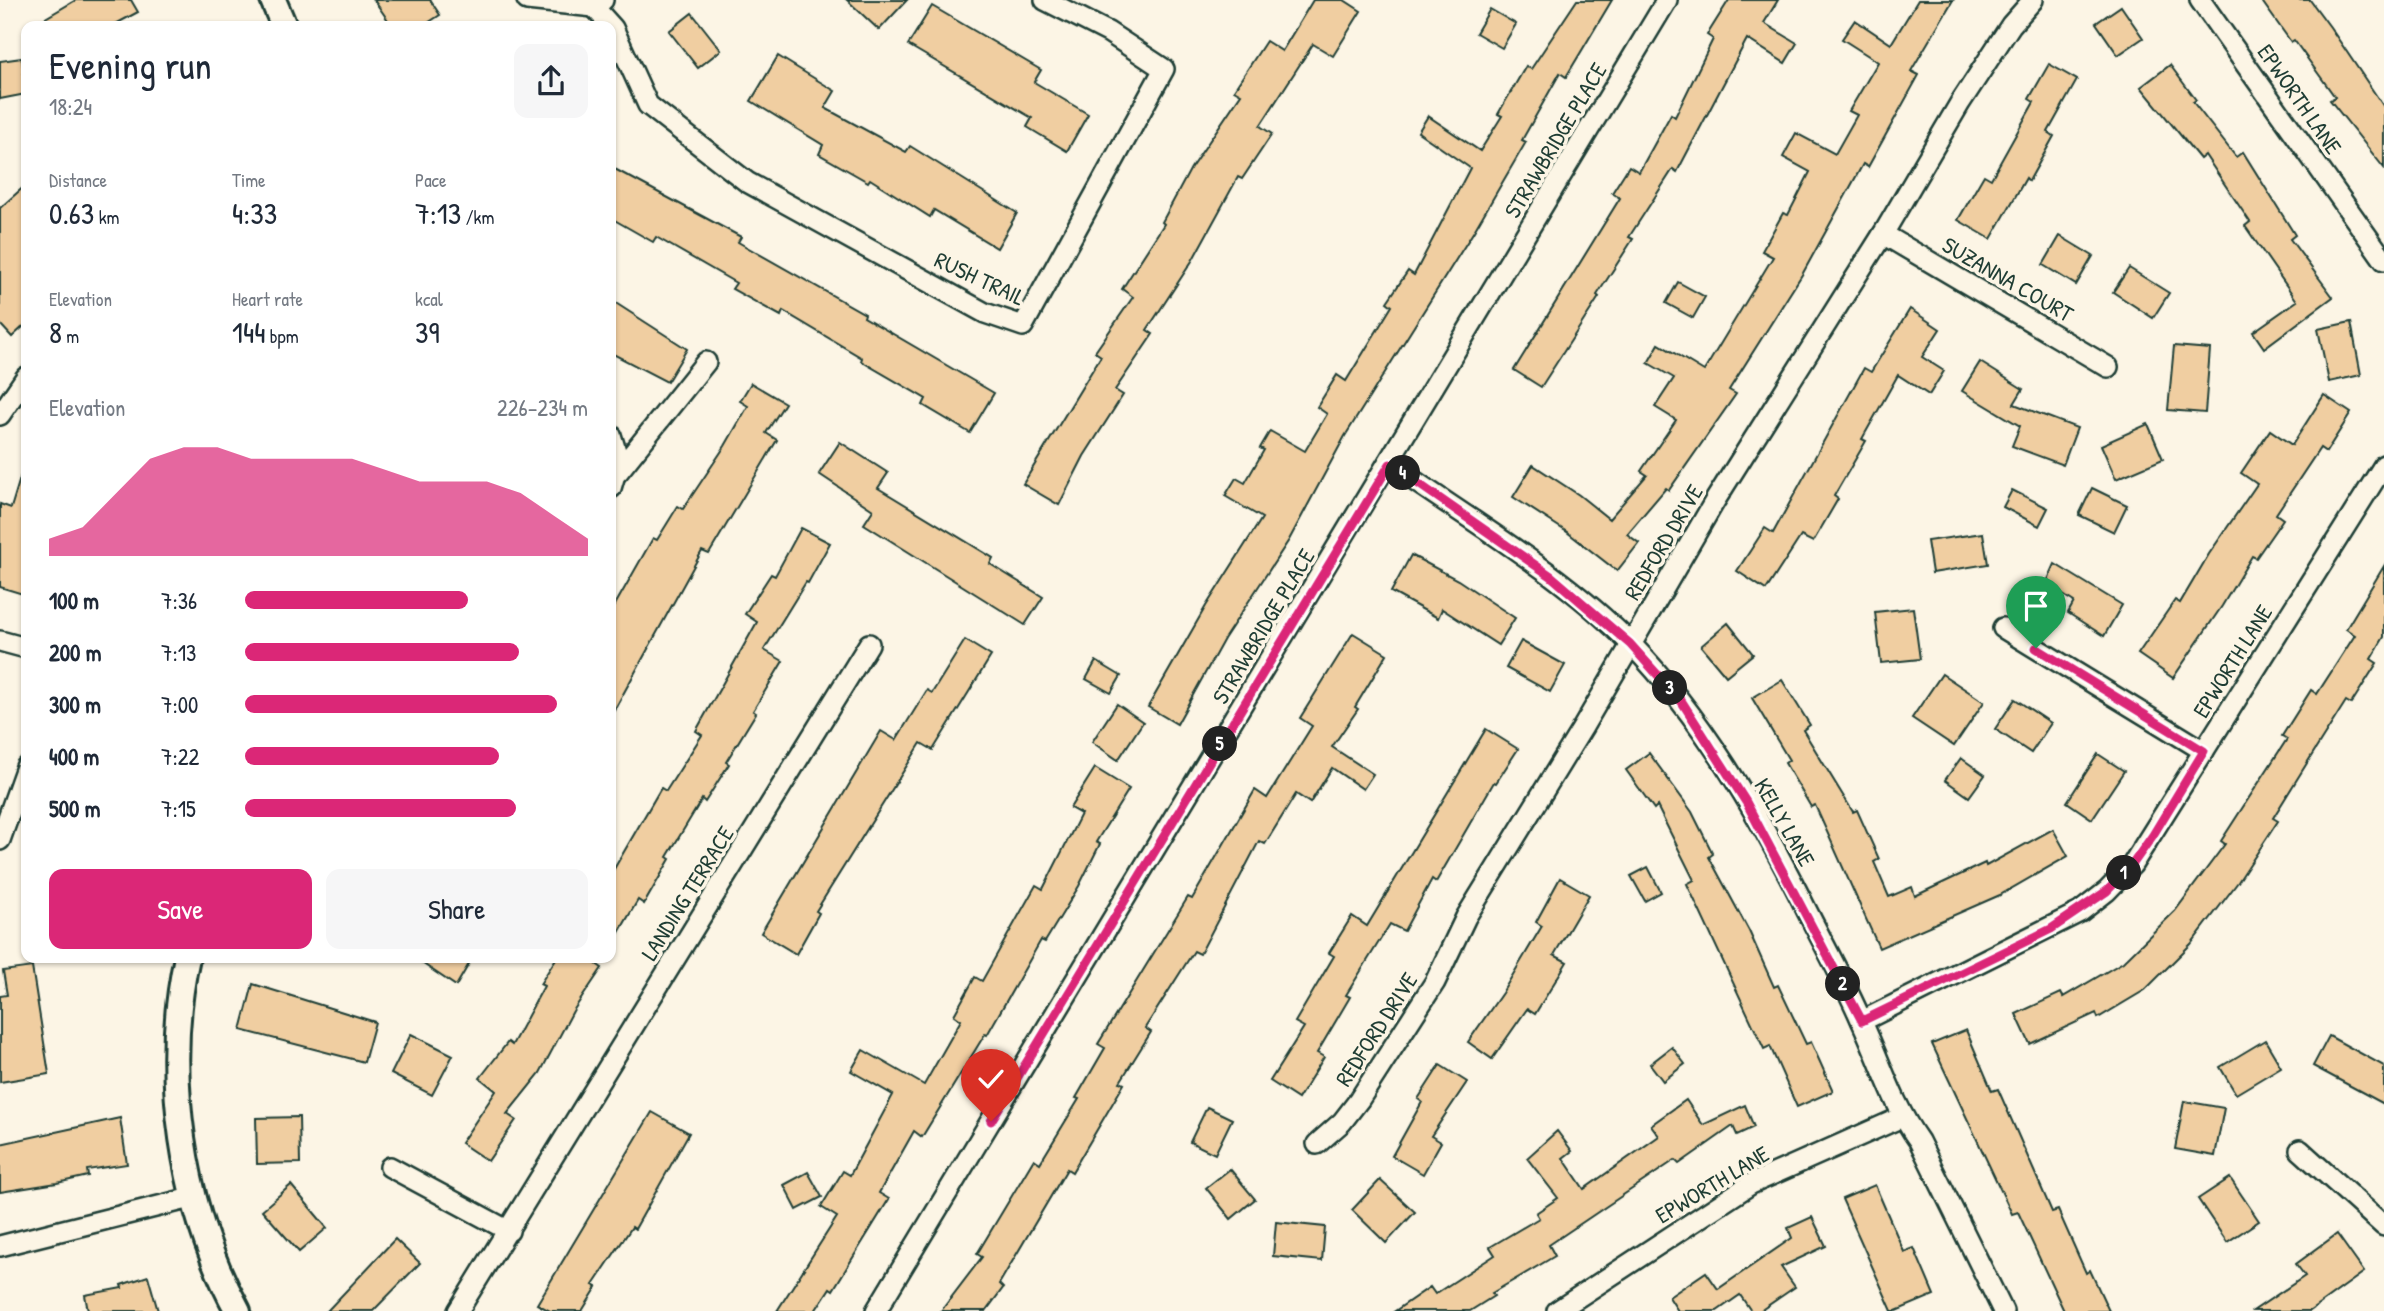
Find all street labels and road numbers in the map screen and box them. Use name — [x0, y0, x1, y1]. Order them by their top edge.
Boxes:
street label: EPWORTH LANE — [2251, 38, 2349, 160]
street label: STRAWBRIDGE PLACE — [1496, 57, 1614, 223]
street label: SUZANNA COURT — [1937, 229, 2079, 329]
street label: RUSH TRAIL — [930, 244, 1030, 312]
street label: REDFORD DRIVE — [1616, 479, 1710, 605]
street label: STRAWBRIDGE PLACE — [1204, 543, 1322, 709]
street label: EPWORTH LANE — [2185, 599, 2279, 723]
street label: KELLY LANE — [1747, 772, 1823, 872]
street label: LANDING TERRACE — [633, 820, 741, 966]
street label: REDFORD DRIVE — [1328, 966, 1424, 1092]
street label: EPWORTH LANE — [1649, 1138, 1775, 1230]

